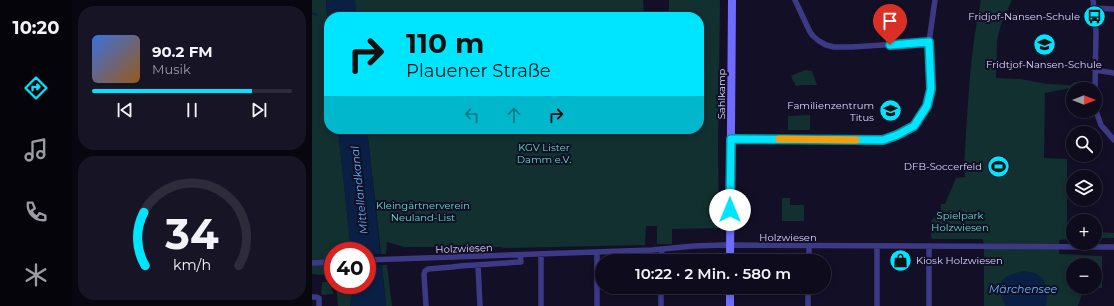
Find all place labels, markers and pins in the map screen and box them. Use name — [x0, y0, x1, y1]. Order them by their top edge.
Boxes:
bus stop icon: Fridjof-Nansen-Schule — [1082, 3, 1108, 29]
pin — [873, 4, 907, 45]
place label: Fridjof-Nansen-Schule — [968, 10, 1080, 23]
school or university icon: Fridtjof-Nansen-Schule — [1031, 31, 1057, 57]
place label: Fridtjof-Nansen-Schule — [986, 58, 1102, 71]
school or university icon: Familienzentrum Titus — [877, 98, 903, 124]
place label: Familienzentrum Titus — [787, 99, 874, 124]
sports icon: DFB-Soccerfeld — [985, 153, 1011, 179]
place label: DFB-Soccerfeld — [904, 160, 982, 173]
shop icon: Kiosk Holzwiesen — [887, 247, 913, 273]
place label: Kiosk Holzwiesen — [916, 254, 1003, 267]

